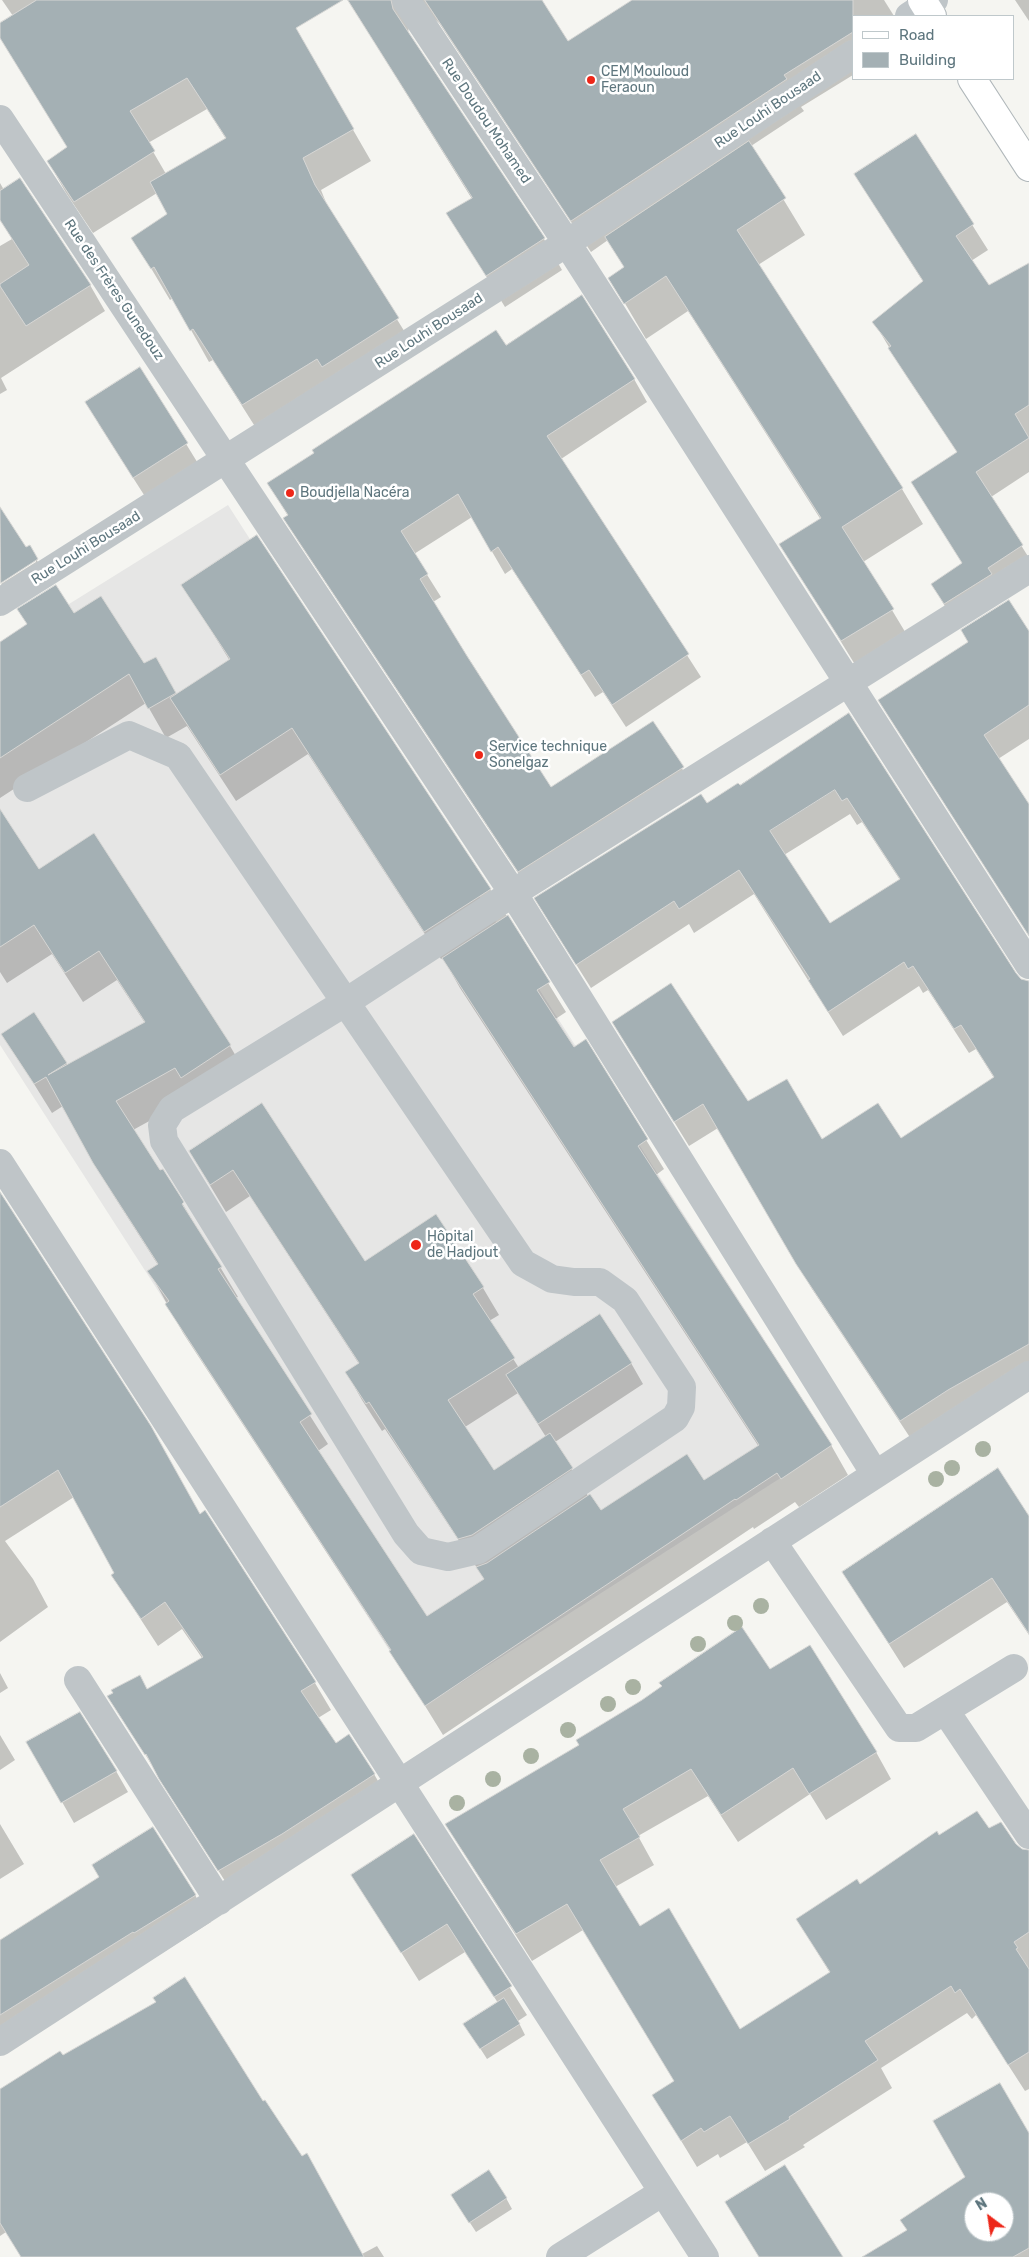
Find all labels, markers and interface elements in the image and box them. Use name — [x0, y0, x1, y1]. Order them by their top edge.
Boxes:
legend — [852, 15, 1014, 80]
text: Road — [899, 26, 935, 44]
text: Building — [899, 51, 956, 69]
street label: Rue Doudou Mohamed — [438, 55, 534, 187]
place label: CEM Mouloud Feraoun — [601, 64, 689, 96]
street label: Rue Louhi Bousaad — [711, 68, 825, 152]
marker: CEM Mouloud Feraoun — [585, 74, 597, 86]
street label: Rue des Frères Gunedouz — [61, 216, 167, 364]
street label: Rue Louhi Bousaad — [372, 290, 486, 372]
place label: Boudjella Nacéra — [300, 485, 409, 501]
marker: Boudjella Nacéra — [284, 487, 296, 499]
street label: Rue Louhi Bousaad — [28, 508, 144, 588]
place label: Service technique Sonelgaz — [489, 739, 607, 772]
marker: Service technique Sonelgaz — [473, 749, 485, 761]
place label: Hôpital de Hadjout — [427, 1229, 498, 1262]
marker: Hôpital de Hadjout — [409, 1238, 423, 1252]
north arrow — [964, 2192, 1014, 2242]
text: N — [973, 2195, 990, 2214]

